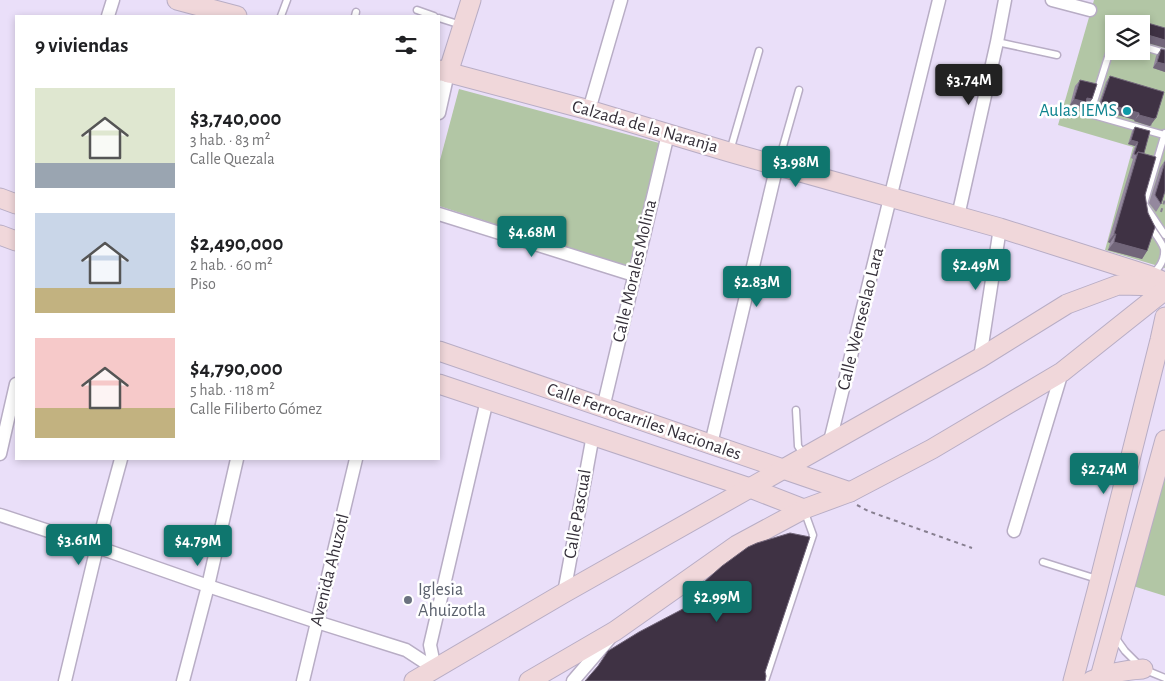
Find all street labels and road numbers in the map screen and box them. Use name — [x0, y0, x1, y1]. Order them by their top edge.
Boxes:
street label: Calzada de la Naranja — [570, 98, 720, 156]
street label: Calle Morales Molina — [610, 198, 660, 344]
street label: Calle Wenseslao Lara — [835, 246, 887, 392]
street label: Calle Ferrocarriles Nacionales — [545, 380, 743, 464]
street label: Calle Pascual — [561, 468, 595, 560]
street label: Avenida Ahuzotl — [307, 512, 353, 628]

